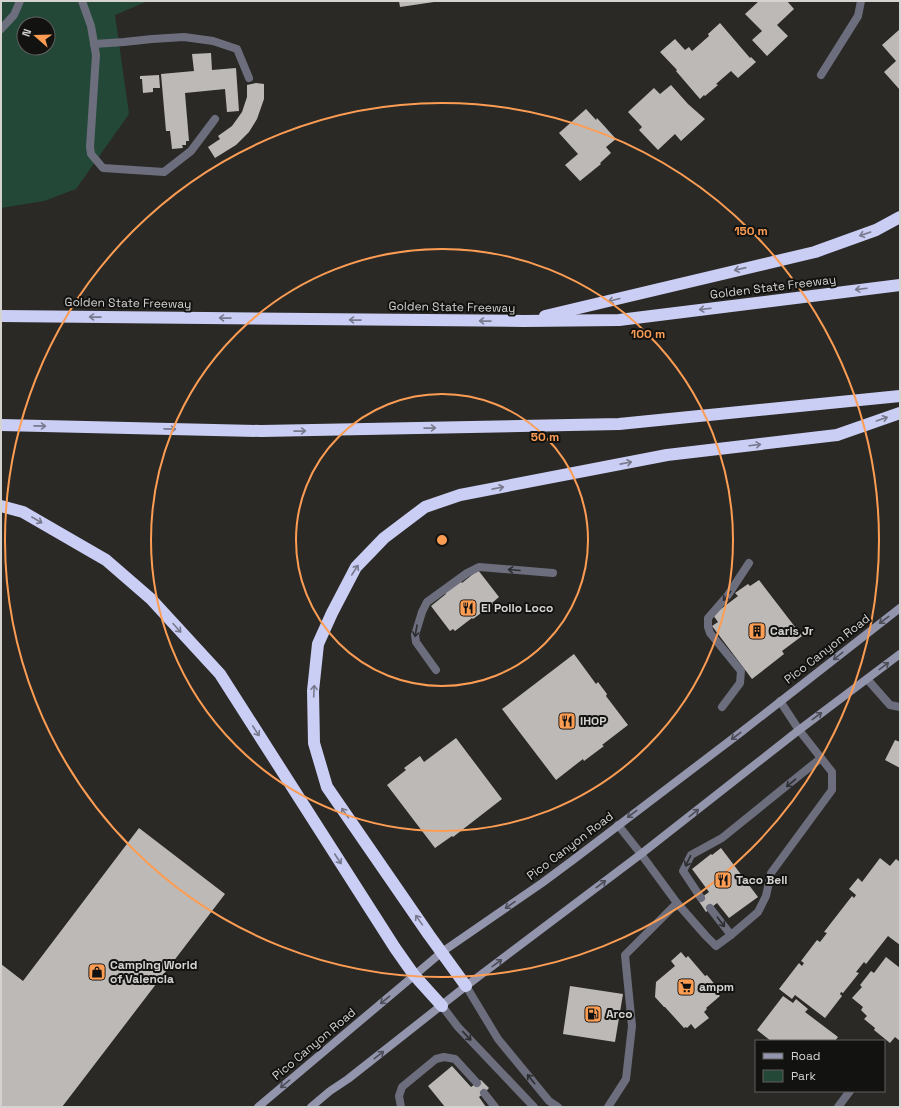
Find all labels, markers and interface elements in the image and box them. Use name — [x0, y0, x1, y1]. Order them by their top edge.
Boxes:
north arrow — [16, 16, 56, 56]
text: N — [19, 27, 34, 38]
text: 150 m — [734, 223, 768, 239]
one-way arrow — [859, 231, 872, 238]
one-way arrow — [734, 266, 747, 274]
street label: Golden State Freeway — [709, 271, 837, 303]
one-way arrow — [855, 286, 868, 293]
street label: Golden State Freeway — [64, 294, 192, 312]
one-way arrow — [608, 296, 621, 304]
street label: Golden State Freeway — [388, 298, 516, 316]
one-way arrow — [699, 305, 712, 313]
one-way arrow — [89, 313, 102, 321]
one-way arrow — [219, 314, 232, 322]
one-way arrow — [349, 316, 362, 323]
one-way arrow — [479, 317, 492, 325]
text: 100 m — [631, 326, 665, 342]
one-way arrow — [875, 415, 887, 423]
one-way arrow — [33, 422, 46, 430]
one-way arrow — [423, 424, 436, 432]
one-way arrow — [163, 425, 176, 433]
one-way arrow — [293, 427, 306, 434]
text: 50 m — [531, 429, 559, 445]
one-way arrow — [748, 441, 761, 449]
one-way arrow — [619, 459, 632, 467]
one-way arrow — [492, 483, 505, 491]
one-way arrow — [31, 517, 43, 525]
centre of rings — [435, 533, 449, 547]
one-way arrow — [352, 564, 360, 576]
one-way arrow — [508, 567, 521, 574]
one-way arrow — [723, 590, 731, 601]
restaurant icon: El Pollo Loco — [458, 598, 478, 618]
place label: El Pollo Loco — [481, 600, 553, 616]
street label: Pico Canyon Road — [781, 611, 873, 687]
one-way arrow — [879, 615, 890, 624]
building icon: Carls Jr — [747, 621, 767, 641]
one-way arrow — [172, 623, 182, 633]
place label: Carls Jr — [770, 623, 814, 639]
one-way arrow — [412, 624, 420, 637]
one-way arrow — [832, 651, 843, 660]
one-way arrow — [878, 662, 889, 670]
one-way arrow — [310, 685, 317, 698]
restaurant icon: IHOP — [557, 711, 577, 731]
one-way arrow — [812, 712, 823, 720]
place label: IHOP — [580, 713, 606, 729]
one-way arrow — [252, 725, 260, 737]
one-way arrow — [730, 732, 741, 740]
one-way arrow — [785, 778, 796, 787]
one-way arrow — [341, 808, 349, 819]
street label: Pico Canyon Road — [524, 808, 616, 884]
one-way arrow — [688, 808, 699, 817]
one-way arrow — [626, 810, 637, 819]
one-way arrow — [334, 853, 342, 865]
one-way arrow — [684, 854, 691, 866]
restaurant icon: Taco Bell — [713, 870, 733, 890]
place label: Taco Bell — [736, 872, 788, 888]
one-way arrow — [595, 880, 606, 889]
one-way arrow — [505, 901, 516, 909]
one-way arrow — [415, 915, 423, 926]
one-way arrow — [716, 916, 725, 927]
place label: Camping World of Valencia — [110, 957, 197, 987]
one-way arrow — [492, 959, 503, 967]
shop icon: Camping World of Valencia — [87, 962, 107, 982]
supermarket icon: ampm — [676, 977, 696, 997]
place label: ampm — [699, 979, 734, 995]
one-way arrow — [379, 995, 390, 1004]
street label: Pico Canyon Road — [269, 1004, 359, 1084]
fuel station icon: Arco — [583, 1004, 603, 1024]
place label: Arco — [606, 1006, 633, 1022]
one-way arrow — [462, 1031, 472, 1041]
legend — [755, 1040, 885, 1092]
text: Road — [791, 1048, 820, 1064]
one-way arrow — [373, 1051, 384, 1059]
text: Park — [791, 1068, 816, 1084]
one-way arrow — [526, 1074, 535, 1085]
one-way arrow — [281, 1079, 291, 1088]

